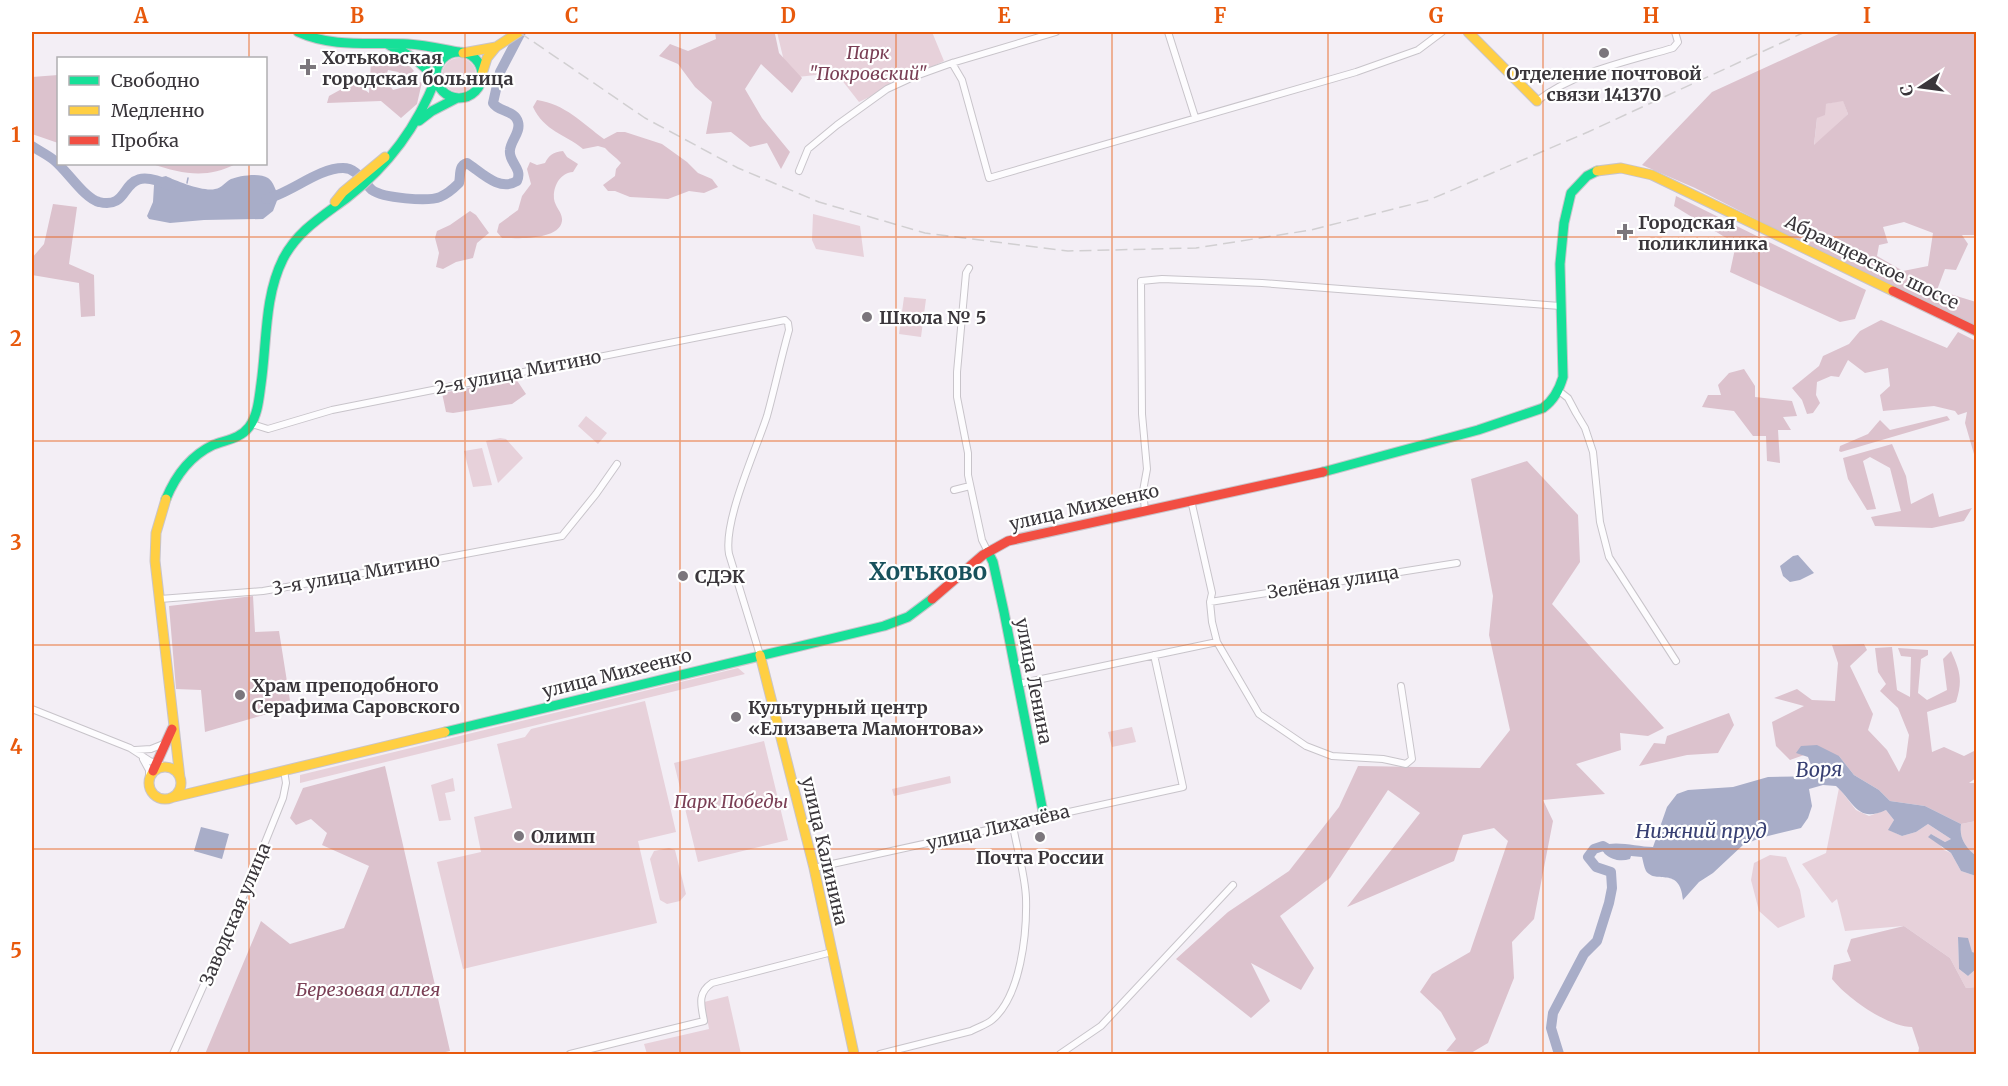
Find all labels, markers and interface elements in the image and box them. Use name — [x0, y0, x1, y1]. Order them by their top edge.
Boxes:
text: A — [133, 3, 149, 28]
text: B — [350, 3, 364, 28]
text: C — [565, 3, 579, 28]
text: D — [780, 3, 796, 28]
text: E — [997, 3, 1011, 28]
text: F — [1214, 3, 1227, 28]
text: G — [1429, 3, 1444, 28]
text: H — [1643, 3, 1659, 28]
text: I — [1863, 3, 1871, 28]
park label: Парк "Покровский" — [809, 41, 927, 85]
place label: Хотьковская городская больница — [322, 46, 514, 90]
marker: Отделение почтовой связи 141370 — [1597, 46, 1611, 60]
legend — [57, 57, 267, 165]
north arrow — [1891, 57, 1951, 117]
marker: Хотьковская городская больница — [299, 58, 317, 76]
place label: Отделение почтовой связи 141370 — [1506, 62, 1702, 106]
text: Свободно — [111, 69, 199, 92]
text: С — [1895, 83, 1917, 98]
text: Медленно — [111, 99, 204, 122]
text: 1 — [11, 122, 21, 147]
text: Пробка — [111, 129, 179, 152]
street label: Абрамцевское шоссе — [1780, 209, 1963, 314]
place label: Городская поликлиника — [1638, 211, 1768, 255]
marker: Городская поликлиника — [1616, 223, 1634, 241]
place label: Школа № 5 — [879, 306, 986, 329]
marker: Школа № 5 — [860, 310, 874, 324]
text: 2 — [10, 326, 22, 351]
street label: 2-я улица Митино — [433, 345, 603, 399]
street label: улица Михеенко — [1007, 479, 1161, 535]
text: 3 — [10, 530, 22, 555]
street label: 3-я улица Митино — [271, 548, 441, 600]
district label: Хотьково — [869, 556, 987, 587]
street label: Зелёная улица — [1266, 560, 1401, 604]
place label: СДЭК — [695, 565, 745, 588]
marker: СДЭК — [676, 569, 690, 583]
street label: улица Ленина — [1010, 616, 1058, 746]
street label: улица Михеенко — [540, 643, 694, 703]
place label: Храм преподобного Серафима Саровского — [252, 674, 460, 718]
marker: Храм преподобного Серафима Саровского — [233, 688, 247, 702]
place label: Культурный центр «Елизавета Мамонтова» — [748, 696, 984, 740]
marker: Культурный центр «Елизавета Мамонтова» — [729, 710, 743, 724]
text: 4 — [10, 734, 23, 759]
water label: Воря — [1795, 756, 1843, 782]
street label: улица Калинина — [797, 774, 853, 928]
park label: Парк Победы — [674, 790, 788, 813]
street label: улица Лихачёва — [924, 799, 1072, 855]
water label: Нижний пруд — [1635, 818, 1767, 843]
place label: Олимп — [531, 825, 595, 848]
marker: Олимп — [512, 829, 526, 843]
marker: Почта России — [1033, 830, 1047, 844]
street label: Заводская улица — [195, 839, 276, 989]
place label: Почта России — [976, 846, 1104, 869]
text: 5 — [10, 938, 22, 963]
park label: Березовая аллея — [296, 978, 440, 1001]

